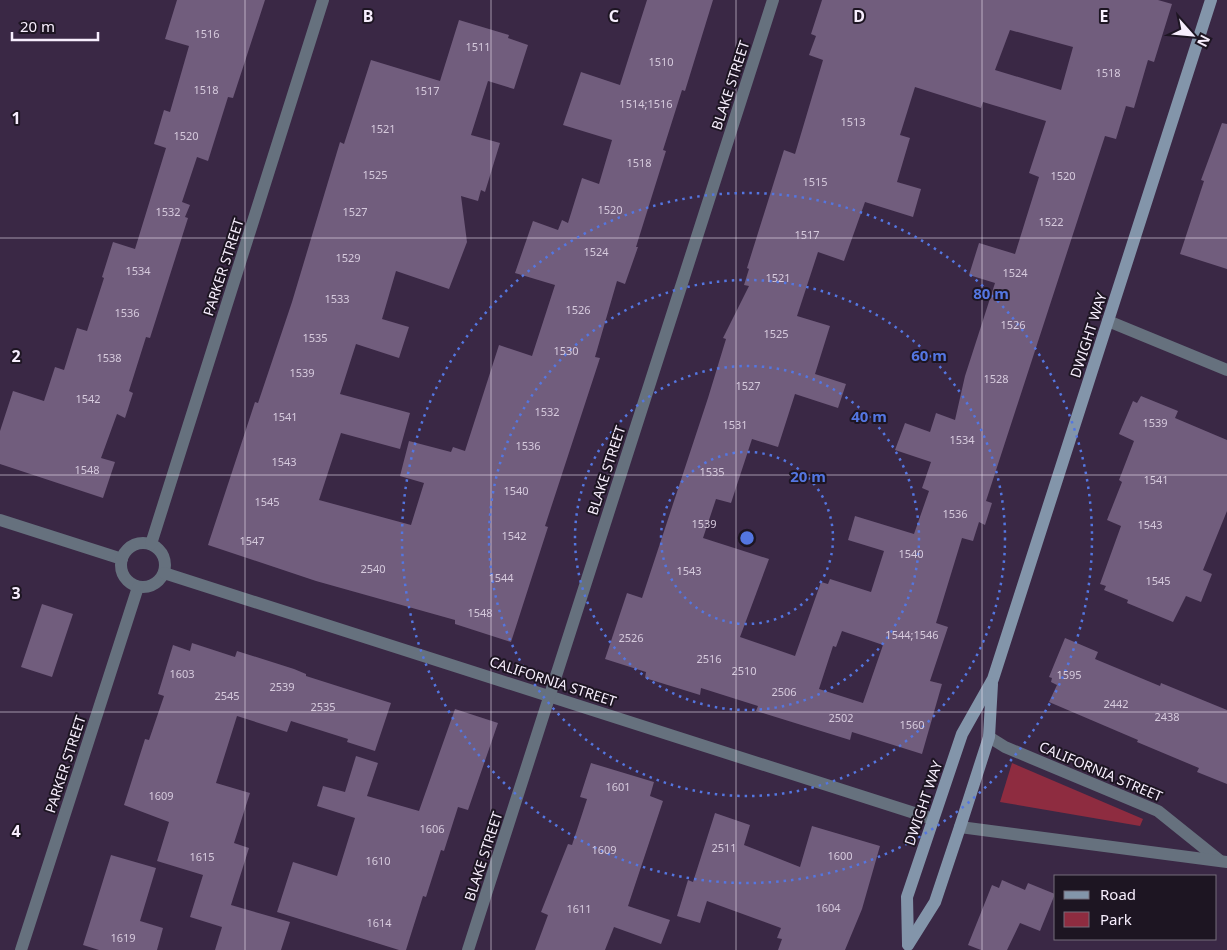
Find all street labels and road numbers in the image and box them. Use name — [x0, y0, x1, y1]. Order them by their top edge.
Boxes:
street label: BLAKE STREET — [707, 38, 753, 132]
street label: PARKER STREET — [198, 215, 248, 318]
street label: DWIGHT WAY — [1065, 290, 1111, 380]
street label: BLAKE STREET — [583, 423, 629, 517]
street label: CALIFORNIA STREET — [487, 652, 619, 711]
street label: PARKER STREET — [40, 712, 90, 815]
street label: CALIFORNIA STREET — [1036, 736, 1166, 806]
street label: DWIGHT WAY — [900, 758, 946, 848]
street label: BLAKE STREET — [460, 809, 506, 903]

